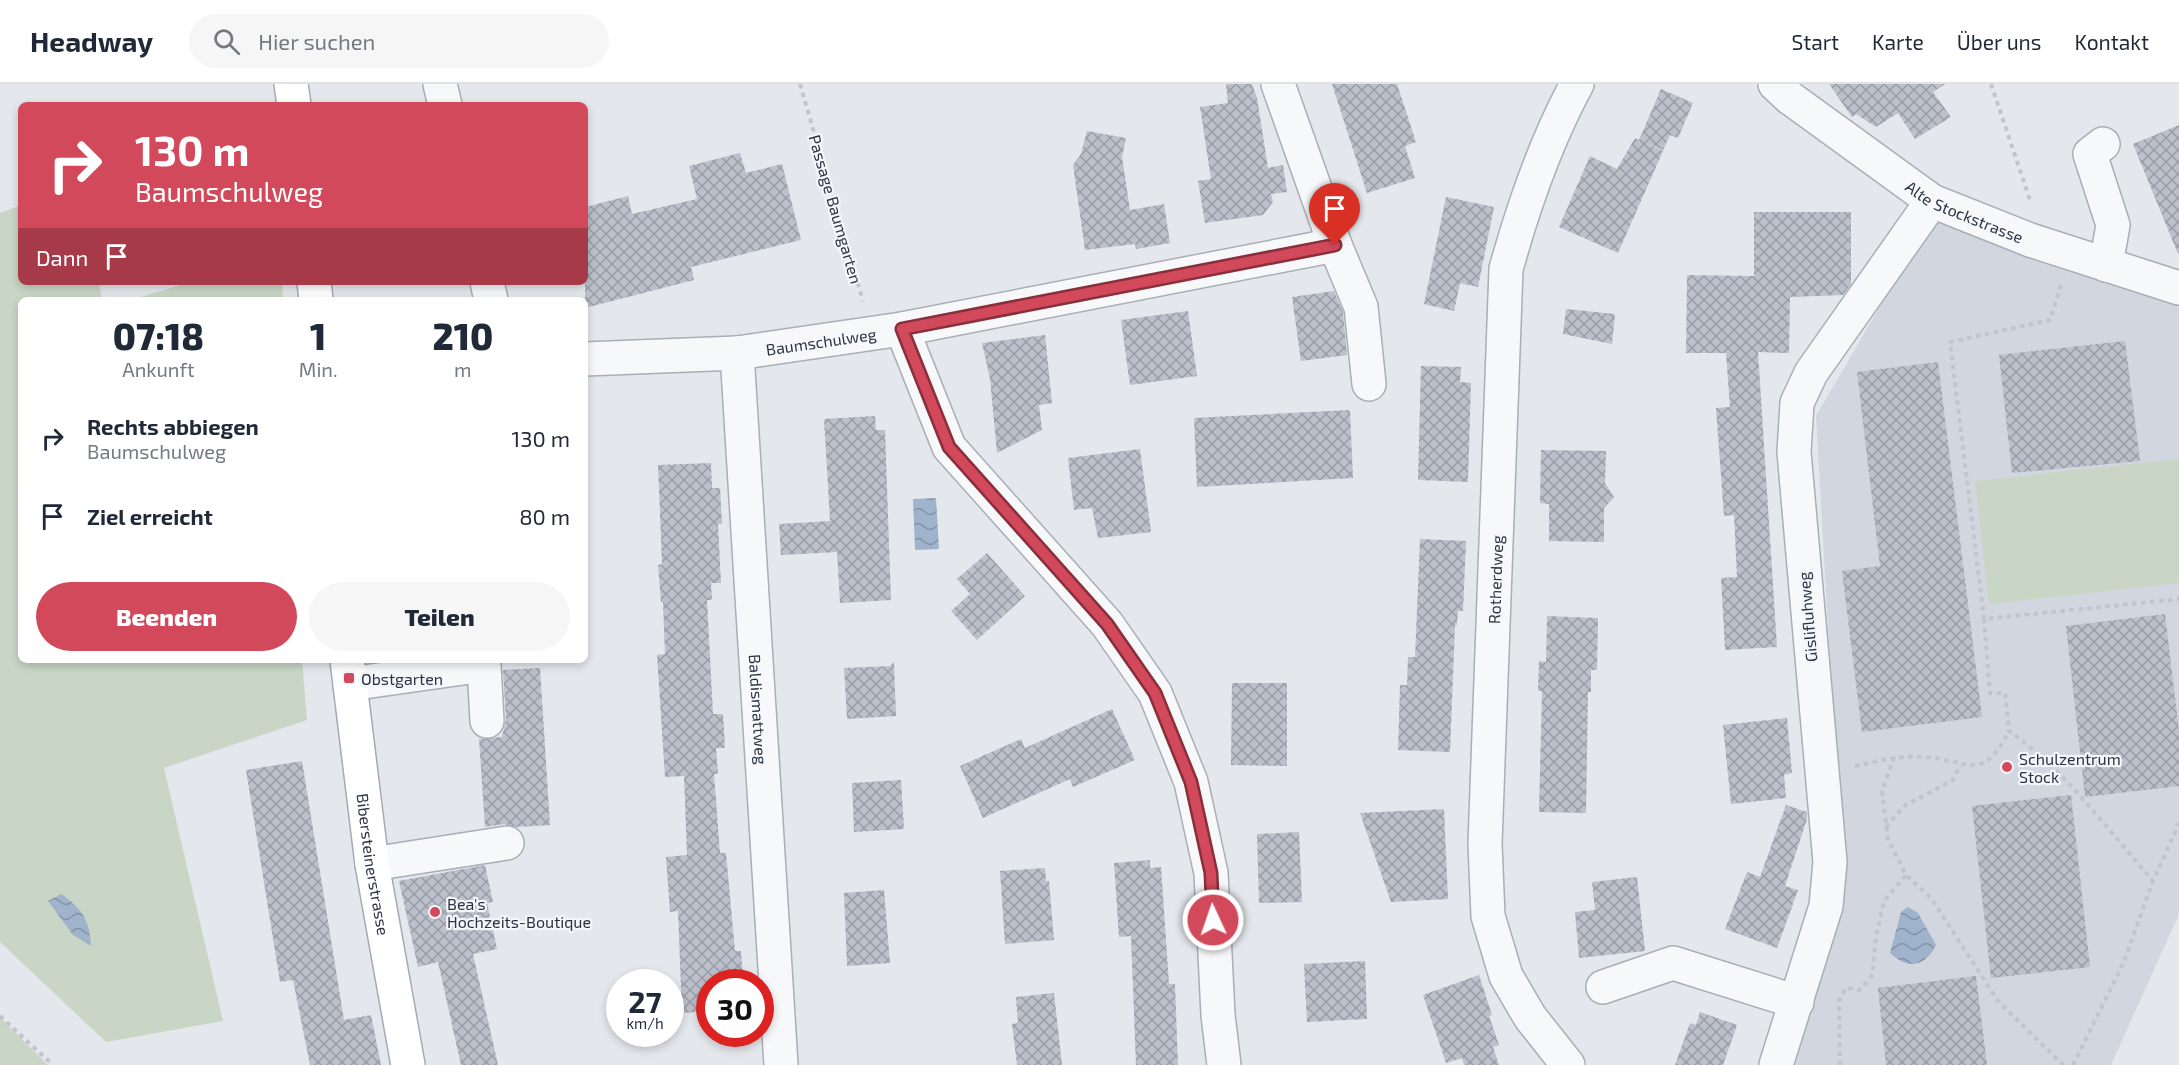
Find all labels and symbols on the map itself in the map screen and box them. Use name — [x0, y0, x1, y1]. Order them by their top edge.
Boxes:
street label: Passage Baumgarten — [806, 132, 866, 286]
street label: Alte Stockstrasse — [1902, 176, 2026, 246]
pin — [1309, 183, 1360, 245]
street label: Baumschulweg — [764, 323, 878, 358]
street label: Rotherdweg — [1484, 535, 1506, 624]
street label: Gislifluhweg — [1794, 571, 1820, 663]
street label: Baldismattweg — [746, 654, 772, 765]
place label: Obstgarten — [361, 669, 443, 688]
marker: Obstgarten — [342, 671, 356, 685]
place label: Schulzentrum Stock — [2019, 749, 2121, 786]
marker: Schulzentrum Stock — [2000, 760, 2014, 774]
street label: Bibersteinerstrasse — [354, 792, 394, 937]
position arrow — [1181, 888, 1245, 952]
place label: Bea's Hochzeits-Boutique — [447, 894, 591, 931]
marker: Bea's Hochzeits-Boutique — [428, 905, 442, 919]
speed limit sign: 30 — [696, 969, 774, 1047]

